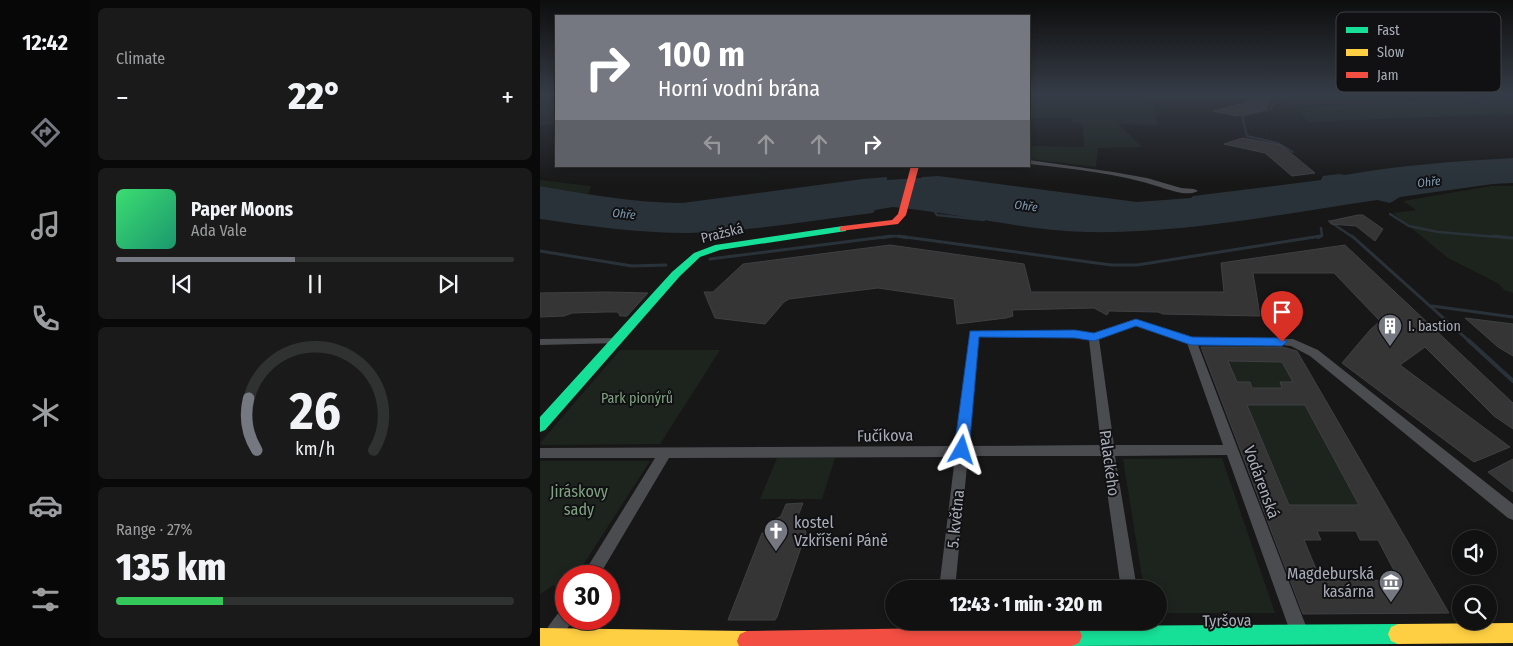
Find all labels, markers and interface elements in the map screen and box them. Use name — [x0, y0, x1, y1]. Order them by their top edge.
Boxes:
legend — [1336, 12, 1501, 92]
text: Fast — [1377, 22, 1400, 39]
text: 12:42 — [22, 29, 68, 56]
text: 100 m — [658, 33, 745, 75]
icon: right — [575, 35, 640, 100]
text: Slow — [1377, 44, 1404, 61]
text: Climate — [116, 49, 165, 68]
text: Jam — [1377, 67, 1398, 84]
text: 22° — [288, 73, 342, 119]
text: Horní vodní brána — [658, 75, 820, 102]
text: − — [116, 81, 129, 114]
text: + — [501, 81, 514, 114]
icon: directions — [28, 115, 63, 150]
icon: left — [699, 130, 727, 158]
icon: ahead — [752, 130, 780, 158]
icon: ahead — [805, 130, 833, 158]
icon: right — [858, 130, 886, 158]
water label: Ohře — [1417, 174, 1442, 190]
text: Paper Moons — [191, 198, 293, 221]
water label: Ohře — [1014, 198, 1039, 214]
water label: Ohře — [612, 206, 637, 222]
icon: music — [28, 208, 63, 243]
street label: Pražská — [699, 220, 745, 247]
text: Ada Vale — [191, 221, 247, 240]
icon: previous — [168, 270, 196, 298]
icon: pause — [301, 270, 329, 298]
icon: next — [434, 270, 462, 298]
pin — [1261, 291, 1303, 342]
icon: arrive — [1268, 298, 1296, 326]
icon: phone — [28, 301, 63, 336]
building icon: I. bastion — [1377, 313, 1403, 347]
place label: I. bastion — [1408, 318, 1461, 335]
text: 26 — [288, 380, 341, 443]
park label: Park pionýrů — [601, 390, 673, 407]
icon: climate — [28, 395, 63, 430]
position arrow — [935, 423, 987, 475]
street label: Fučíkova — [857, 426, 913, 445]
street label: Palackého — [1095, 429, 1124, 497]
text: km/h — [295, 438, 335, 460]
street label: Vodárenská — [1240, 443, 1283, 521]
park label: Jiráskovy sady — [550, 482, 609, 519]
icon: car — [28, 488, 63, 523]
street label: 5. května — [943, 489, 968, 549]
place label: kostel Vzkříšení Páně — [794, 513, 888, 550]
church icon: kostel Vzkříšení Páně — [763, 518, 789, 552]
text: Range · 27% — [116, 520, 192, 539]
map controls — [1452, 530, 1497, 630]
button: sound — [1452, 530, 1497, 575]
text: 135 km — [116, 544, 226, 590]
place label: Magdeburská kasárna — [1287, 564, 1374, 601]
speed limit sign: 30 — [555, 565, 620, 630]
museum icon: Magdeburská kasárna — [1378, 569, 1404, 603]
icon: filters — [28, 582, 63, 617]
button: search — [1452, 585, 1497, 630]
text: 12:43 · 1 min · 320 m — [950, 593, 1102, 616]
street label: Tyršova — [1202, 611, 1252, 630]

